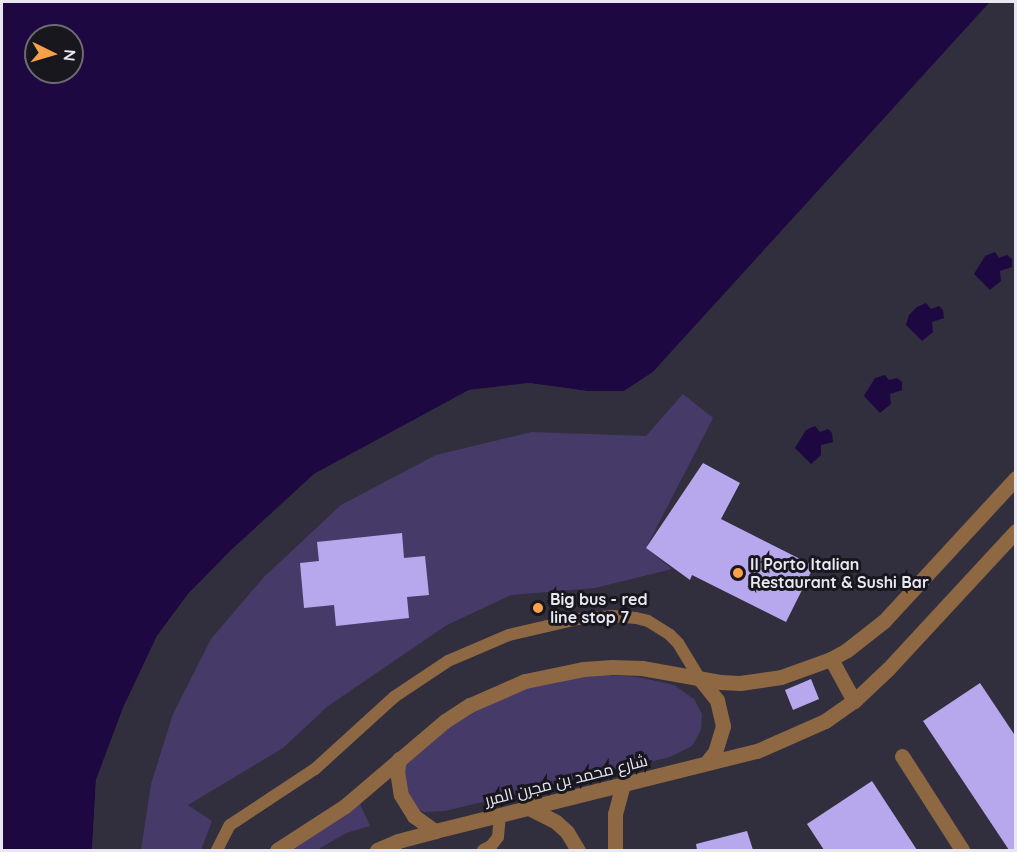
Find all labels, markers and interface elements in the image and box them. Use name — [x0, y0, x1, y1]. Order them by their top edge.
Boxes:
north arrow — [24, 24, 84, 84]
text: N — [59, 49, 80, 62]
place label: Il Porto Italian Restaurant & Sushi Bar — [750, 554, 929, 592]
marker: Il Porto Italian Restaurant & Sushi Bar — [731, 566, 745, 580]
place label: Big bus - red line stop 7 — [550, 589, 647, 627]
marker: Big bus - red line stop 7 — [531, 601, 545, 615]
street label: شارع محمد بن مجرن المرر — [483, 750, 649, 810]

